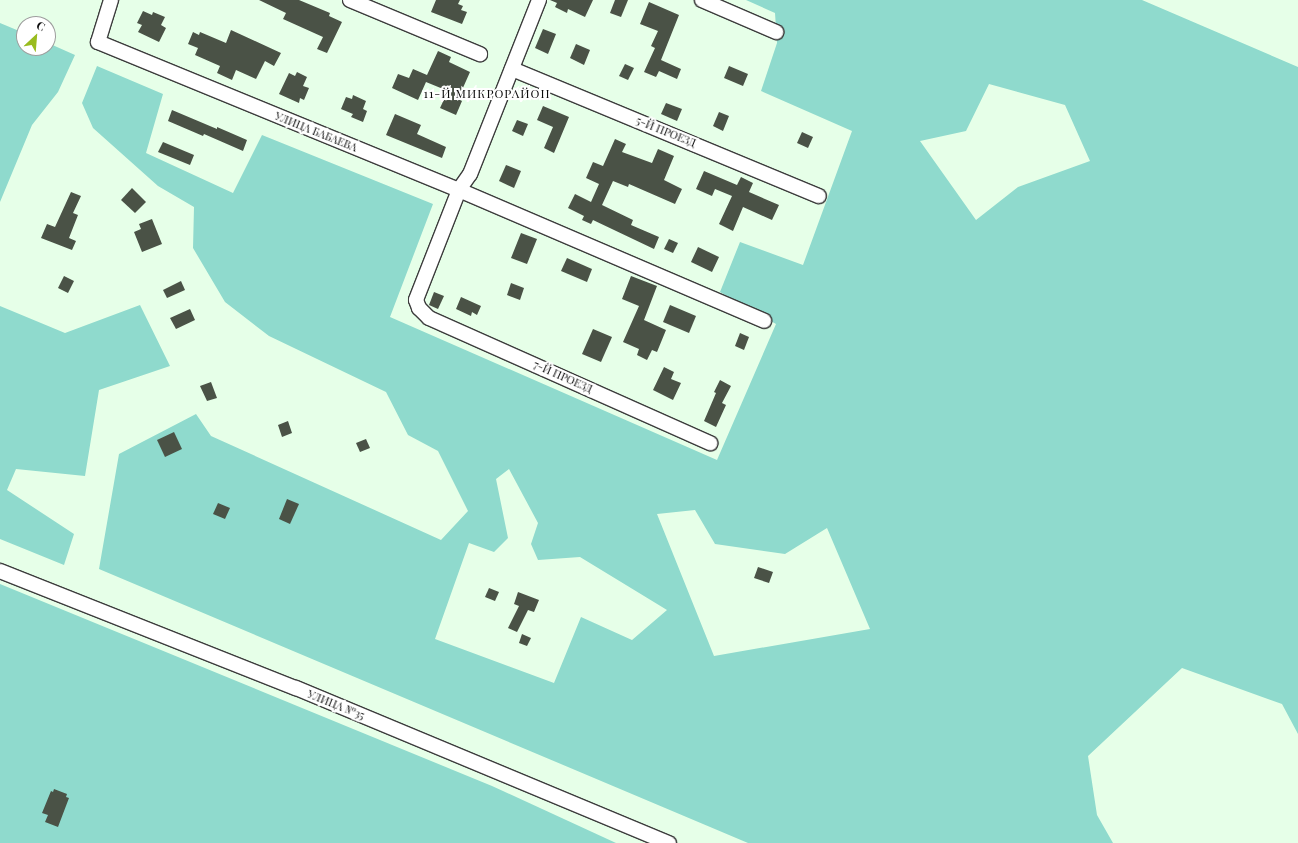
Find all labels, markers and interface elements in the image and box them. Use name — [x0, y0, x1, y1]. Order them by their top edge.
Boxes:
north arrow — [16, 16, 56, 56]
text: С — [34, 17, 48, 34]
district label: 11-Й МИКРОРАЙОН — [424, 87, 550, 101]
street label: УЛИЦА БАБАЕВА — [273, 109, 359, 155]
street label: 5-Й ПРОЕЗД — [634, 114, 698, 150]
street label: 7-Й ПРОЕЗД — [531, 358, 595, 396]
street label: УЛИЦА №35 — [305, 688, 367, 722]

